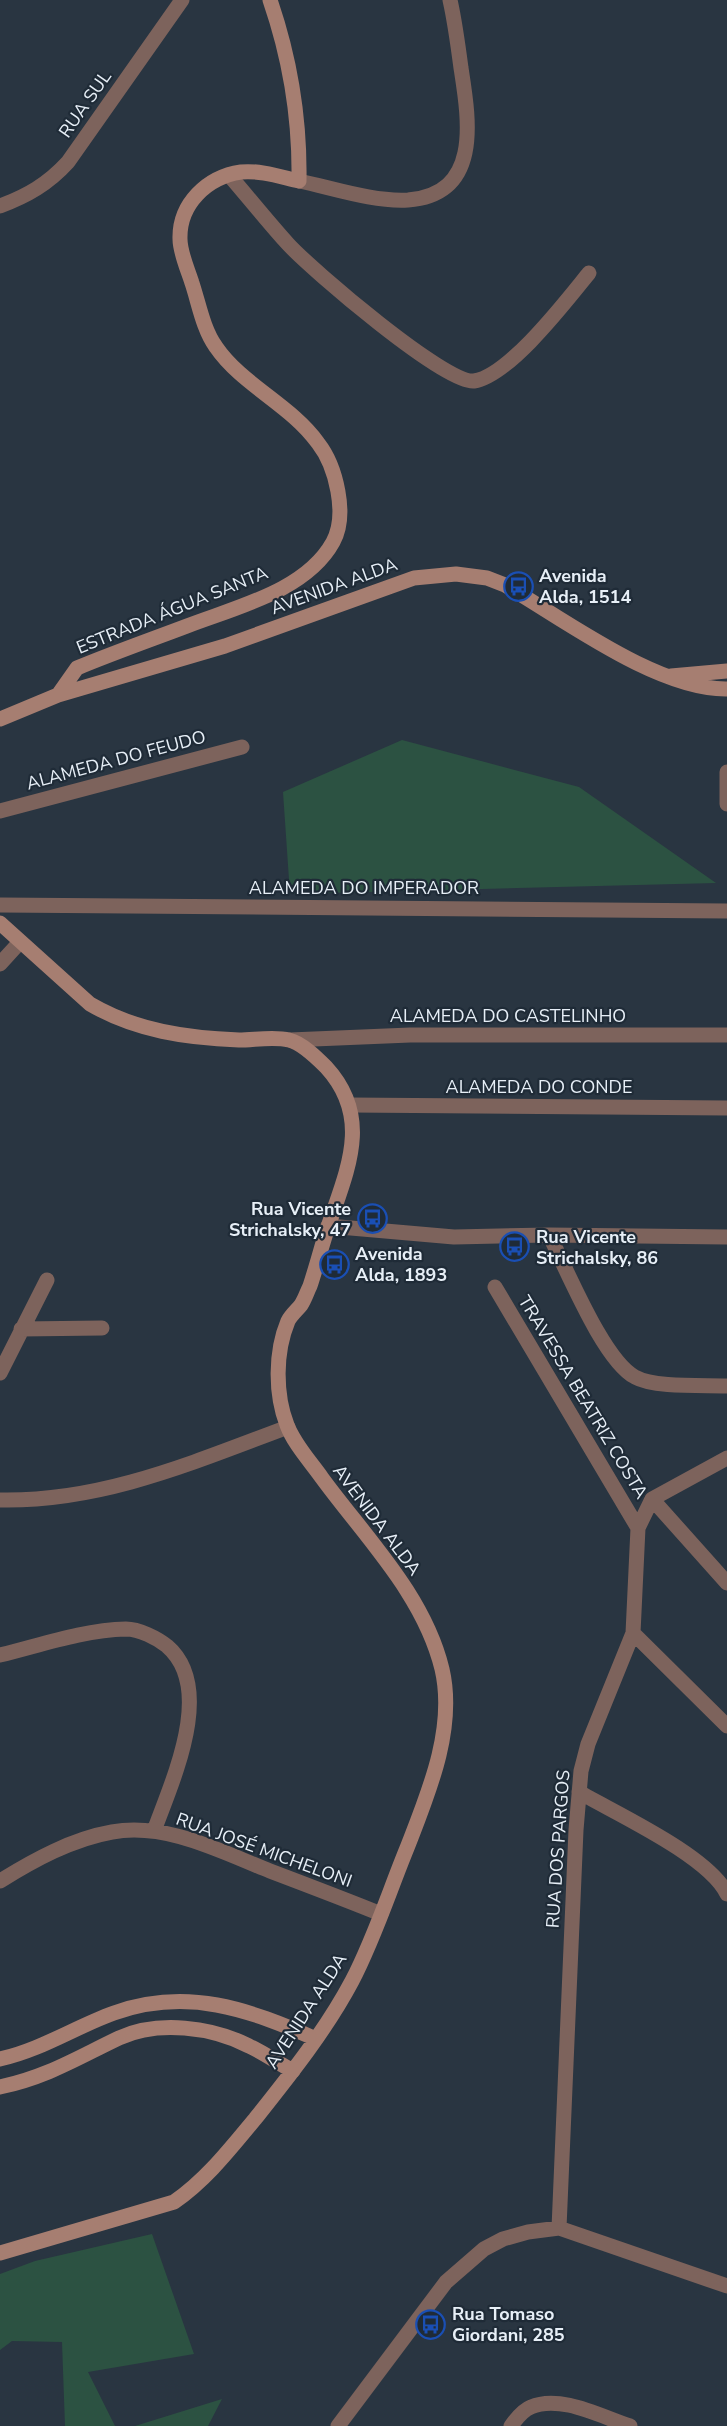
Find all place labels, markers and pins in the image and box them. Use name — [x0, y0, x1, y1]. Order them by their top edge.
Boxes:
place label: Avenida Alda, 1514 — [539, 564, 631, 609]
bus stop icon: Avenida Alda, 1514 — [502, 570, 534, 602]
place label: Rua Vicente Strichalsky, 47 — [229, 1197, 351, 1242]
bus stop icon: Rua Vicente Strichalsky, 47 — [356, 1203, 388, 1235]
place label: Rua Vicente Strichalsky, 86 — [536, 1225, 658, 1270]
bus stop icon: Rua Vicente Strichalsky, 86 — [499, 1231, 531, 1263]
place label: Avenida Alda, 1893 — [355, 1242, 447, 1287]
bus stop icon: Avenida Alda, 1893 — [318, 1248, 350, 1280]
place label: Rua Tomaso Giordani, 285 — [452, 2302, 565, 2347]
bus stop icon: Rua Tomaso Giordani, 285 — [415, 2308, 447, 2340]

